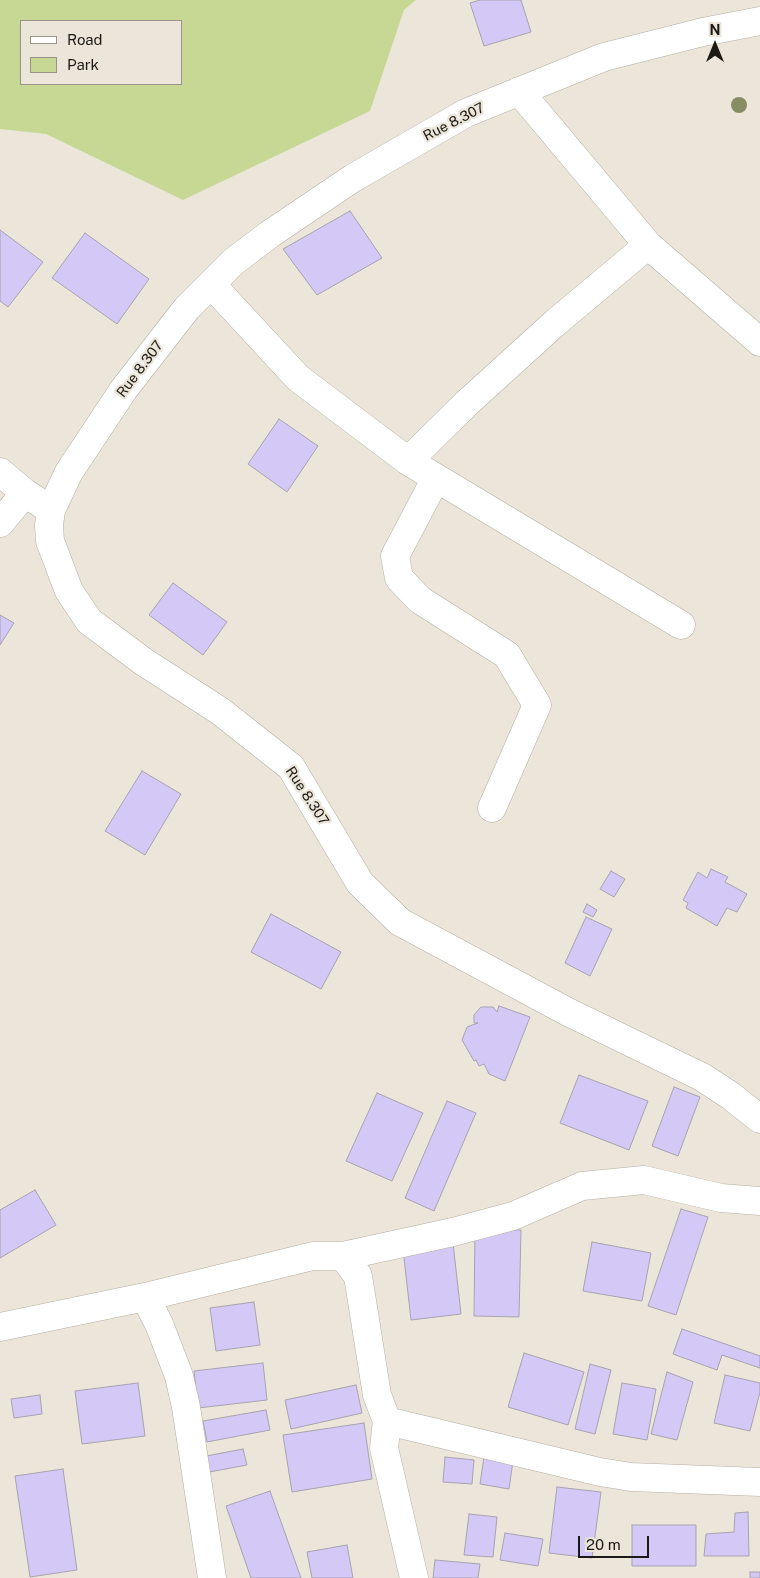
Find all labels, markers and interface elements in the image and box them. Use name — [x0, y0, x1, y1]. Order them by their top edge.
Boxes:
legend — [20, 20, 182, 85]
north arrow — [690, 20, 740, 70]
text: N — [710, 22, 720, 38]
text: Road — [67, 31, 103, 48]
text: Park — [67, 56, 99, 73]
street label: Rue 8.307 — [421, 99, 487, 145]
street label: Rue 8.307 — [113, 337, 167, 401]
street label: Rue 8.307 — [282, 764, 332, 828]
scale bar — [580, 1526, 651, 1558]
text: 20 m — [586, 1536, 621, 1553]

